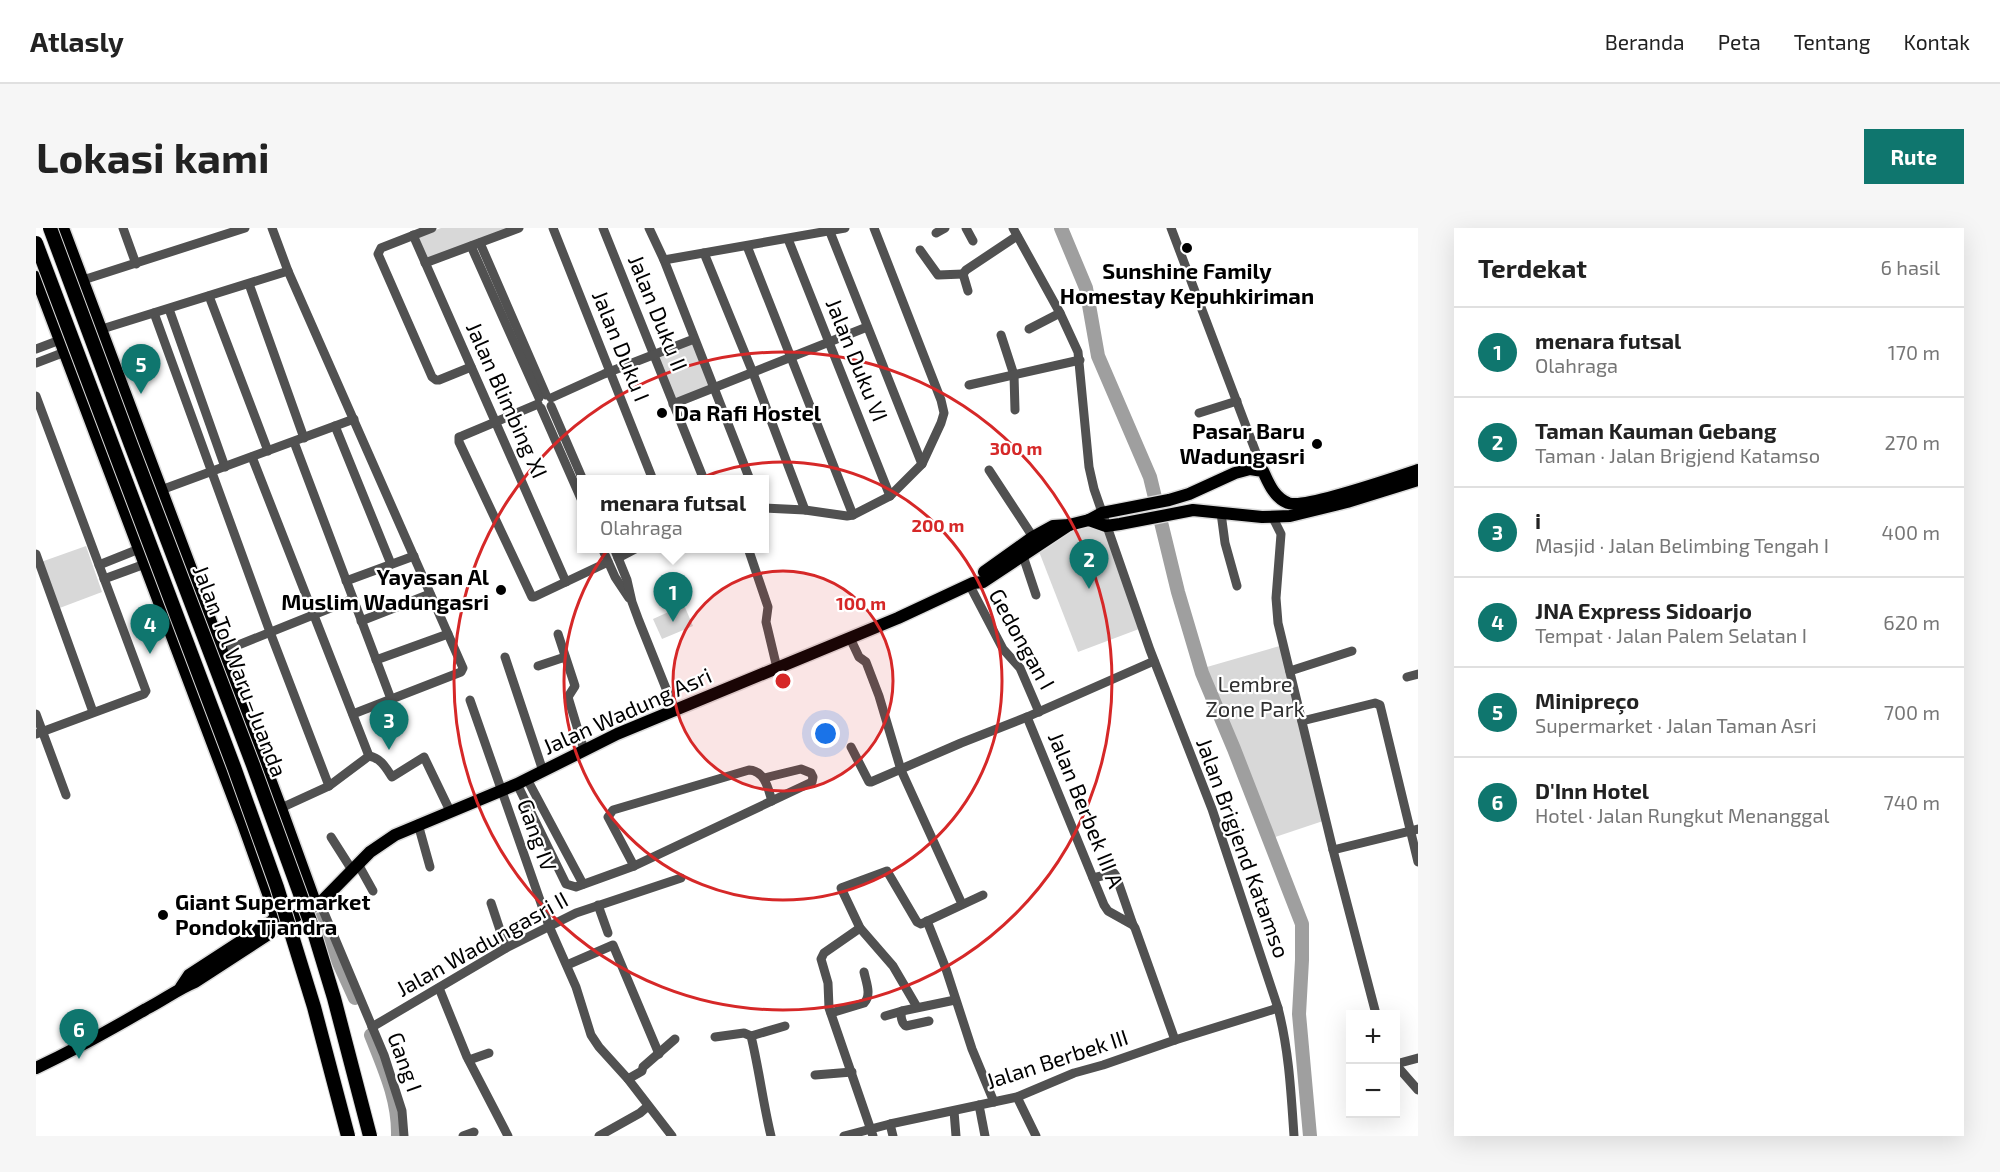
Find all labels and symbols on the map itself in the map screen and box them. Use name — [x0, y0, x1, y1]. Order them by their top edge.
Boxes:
marker: Sunshine Family Homestay Kepuhkiriman — [1180, 241, 1194, 255]
street label: Jalan Duku II — [623, 251, 693, 375]
place label: Sunshine Family Homestay Kepuhkiriman — [1060, 257, 1314, 309]
street label: Jalan Duku I — [587, 287, 655, 405]
street label: Jalan Duku VI — [821, 294, 894, 425]
street label: Jalan Blimbing XI — [462, 318, 554, 482]
pin: 5 — [122, 344, 160, 394]
place label: Da Rafi Hostel — [674, 399, 822, 425]
marker: Da Rafi Hostel — [655, 406, 669, 420]
place label: Pasar Baru Wadungasri — [1179, 417, 1305, 468]
text: 300 m — [990, 437, 1042, 459]
marker: Pasar Baru Wadungasri — [1310, 437, 1324, 451]
text: 200 m — [912, 514, 964, 536]
pin: 2 — [1070, 540, 1108, 589]
street label: Jalan Tol Waru–Juanda — [189, 561, 293, 780]
place label: Yayasan Al Muslim Wadungasri — [281, 563, 490, 614]
pin: 1 — [654, 572, 692, 622]
marker: Yayasan Al Muslim Wadungasri — [494, 583, 508, 597]
street label: Gedongan I — [985, 584, 1061, 693]
text: 100 m — [836, 592, 886, 614]
pin: 4 — [130, 604, 170, 654]
street label: Jalan Wadung Asri — [538, 661, 715, 759]
park label: Lembre Zone Park — [1205, 670, 1305, 721]
centre of rings — [773, 671, 793, 691]
pin: 3 — [370, 700, 408, 750]
your location — [811, 719, 840, 748]
street label: Jalan Berbek III A — [1044, 728, 1130, 892]
street label: Jalan Brigjend Katamso — [1191, 734, 1296, 962]
street label: Gang IV — [513, 795, 563, 875]
street label: Jalan Wadungasri II — [391, 885, 572, 1001]
place label: Giant Supermarket Pondok Tjandra — [175, 888, 370, 939]
marker: Giant Supermarket Pondok Tjandra — [156, 908, 170, 922]
pin: 6 — [60, 1010, 99, 1059]
street label: Jalan Berbek III — [982, 1023, 1131, 1093]
street label: Gang I — [383, 1028, 429, 1095]

